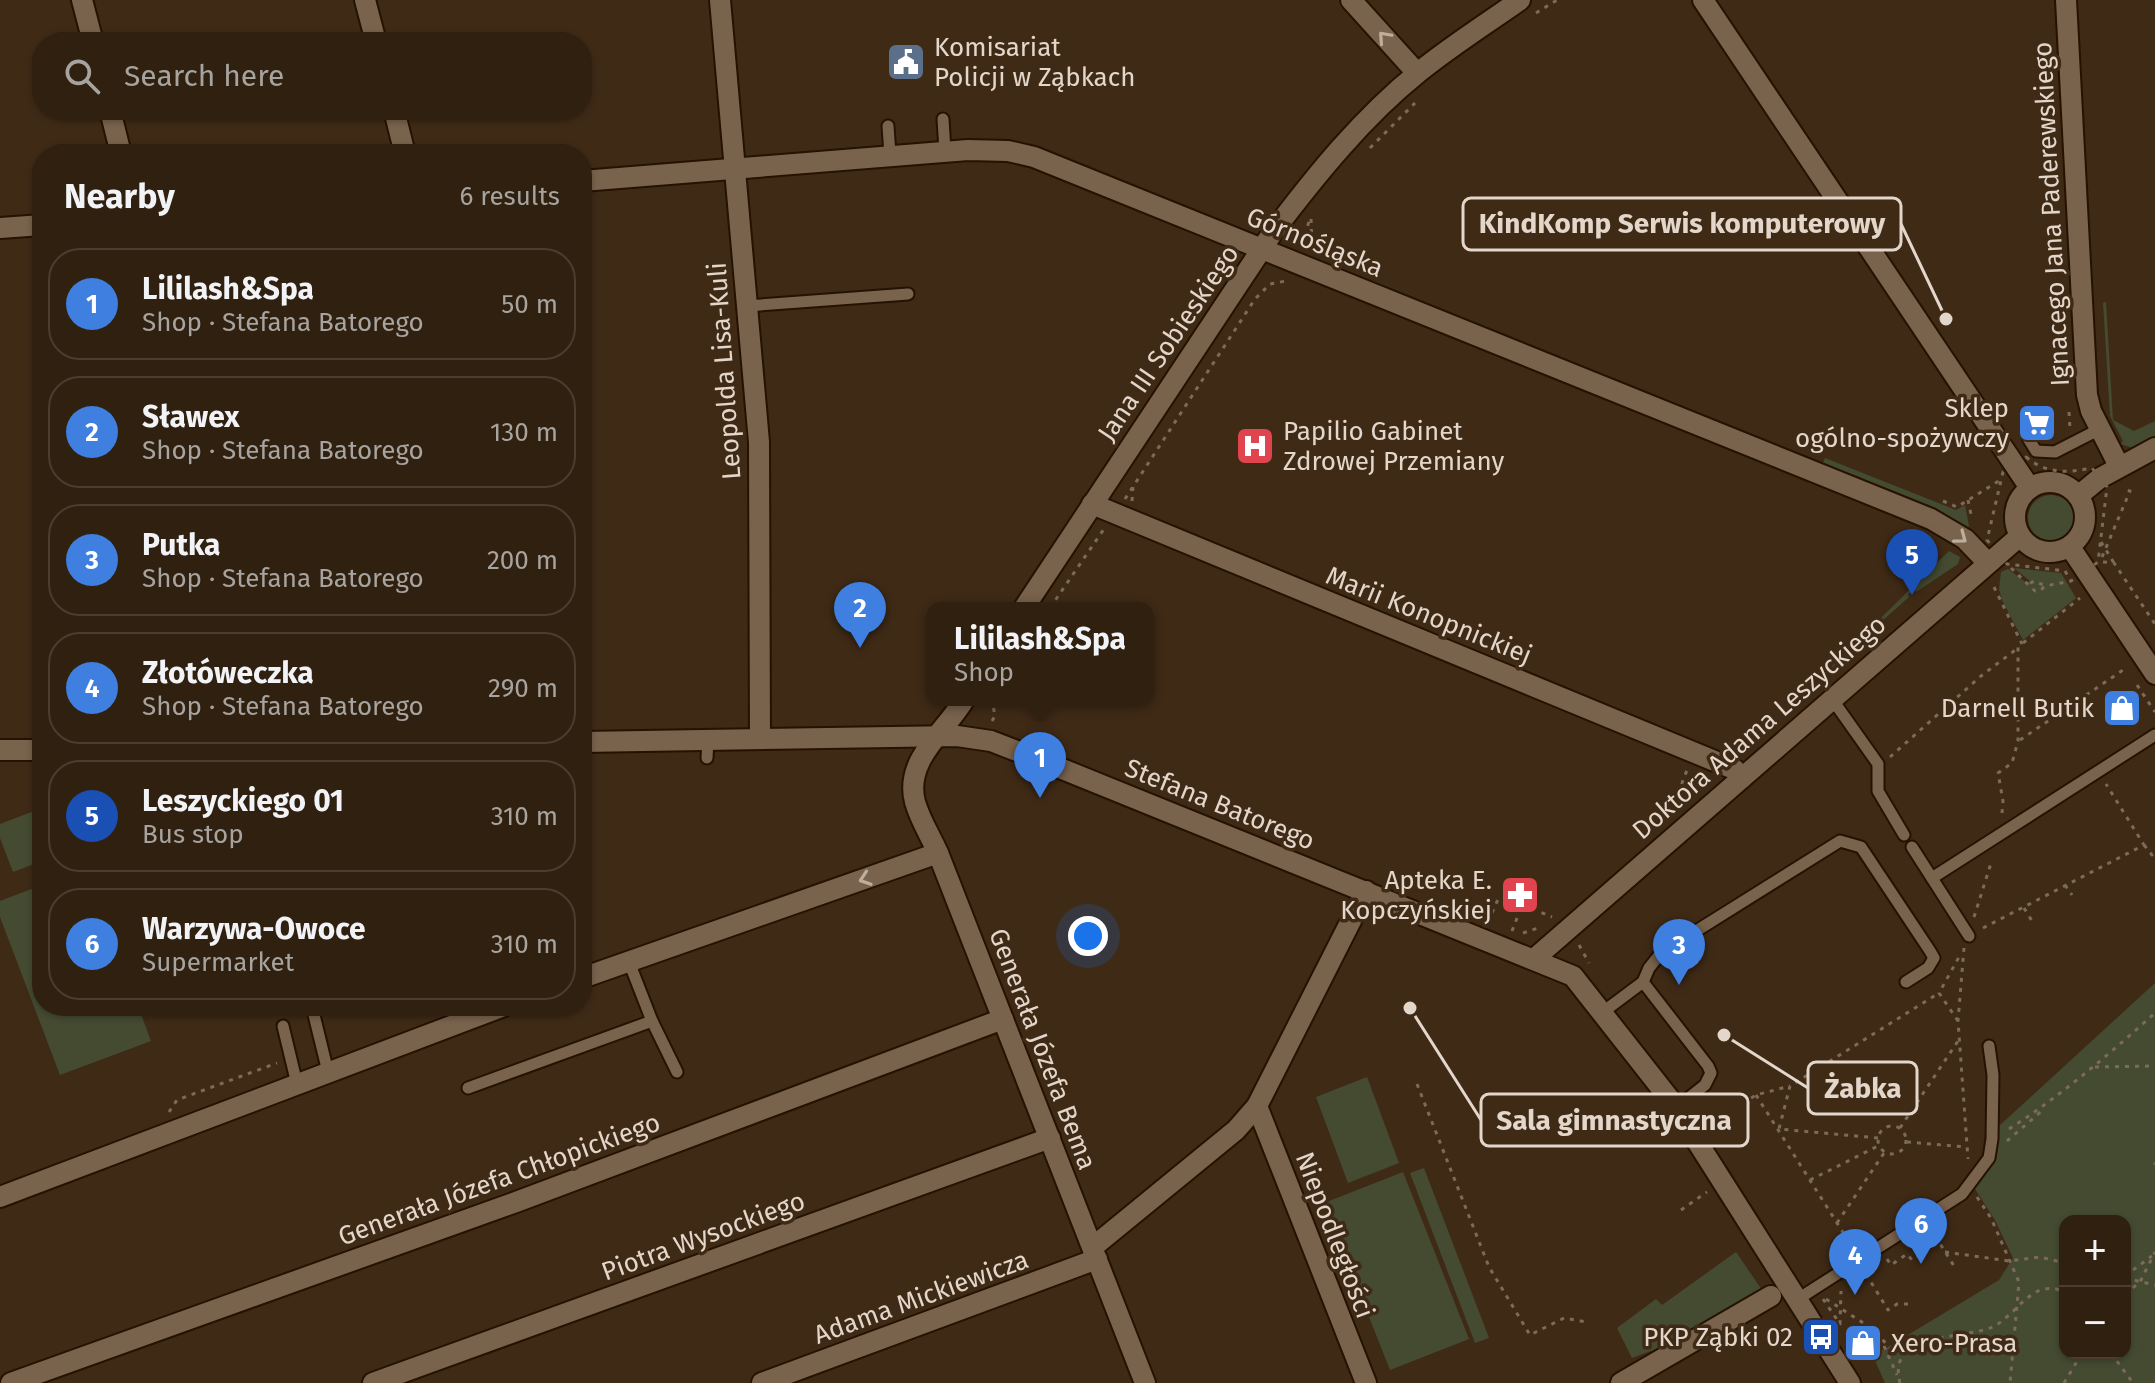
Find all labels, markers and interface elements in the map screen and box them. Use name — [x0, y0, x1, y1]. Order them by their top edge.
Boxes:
one-way arrow — [1380, 31, 1394, 46]
search box — [32, 32, 592, 120]
place label: Komisariat Policji w Ząbkach — [934, 32, 1135, 93]
public building icon: Komisariat Policji w Ząbkach — [885, 41, 927, 83]
street label: Ignacego Jana Paderewskiego — [2027, 41, 2076, 387]
icon: search — [60, 54, 104, 98]
text: Search here — [124, 58, 284, 94]
text: Nearby — [64, 176, 175, 217]
text: 6 results — [459, 181, 560, 212]
callout: KindKomp Serwis komputerowy — [1463, 198, 1901, 250]
street label: Górnośląska — [1242, 201, 1388, 284]
text: KindKomp Serwis komputerowy — [1479, 207, 1886, 240]
street label: Jana III Sobieskiego — [1091, 239, 1246, 447]
street label: Leopolda Lisa-Kuli — [701, 261, 748, 481]
text: Lililash&Spa — [142, 271, 314, 307]
text: 1 — [86, 289, 98, 320]
text: 50 m — [501, 289, 558, 320]
text: Shop · Stefana Batorego — [142, 307, 424, 338]
place label: Sklep ogólno-spożywczy — [1795, 393, 2009, 454]
text: Sławex — [142, 399, 240, 435]
supermarket icon: Sklep ogólno-spożywczy — [2016, 402, 2058, 444]
place label: Papilio Gabinet Zdrowej Przemiany — [1283, 416, 1504, 477]
text: 2 — [85, 417, 99, 448]
text: 130 m — [490, 417, 558, 448]
hospital icon: Papilio Gabinet Zdrowej Przemiany — [1234, 425, 1276, 467]
text: Shop · Stefana Batorego — [142, 435, 424, 466]
text: Putka — [142, 527, 221, 563]
one-way arrow — [1952, 528, 1967, 542]
pin: 5 — [1886, 529, 1938, 595]
text: 3 — [85, 545, 99, 576]
text: 200 m — [487, 545, 558, 576]
street label: Marii Konopnickiej — [1321, 560, 1536, 671]
text: Shop · Stefana Batorego — [142, 563, 424, 594]
pin: 2 — [834, 582, 886, 648]
popup — [926, 602, 1154, 706]
street label: Doktora Adama Leszyckiego — [1626, 609, 1892, 846]
text: Lililash&Spa — [954, 621, 1126, 657]
text: Złotóweczka — [142, 655, 314, 691]
text: Shop — [954, 657, 1014, 688]
text: 4 — [85, 673, 99, 704]
text: 290 m — [488, 673, 558, 704]
shop icon: Darnell Butik — [2101, 687, 2143, 729]
text: Shop · Stefana Batorego — [142, 691, 424, 722]
place label: Darnell Butik — [1941, 693, 2095, 724]
pin: 1 — [1014, 732, 1066, 798]
street label: Stefana Batorego — [1120, 752, 1319, 857]
text: Leszyckiego 01 — [142, 783, 344, 819]
text: 5 — [85, 801, 99, 832]
text: 310 m — [491, 801, 558, 832]
text: Bus stop — [142, 819, 244, 850]
place label: Apteka E. Kopczyńskiej — [1340, 865, 1492, 926]
one-way arrow — [859, 869, 873, 886]
pharmacy icon: Apteka E. Kopczyńskiej — [1499, 874, 1541, 916]
text: Warzywa-Owoce — [142, 911, 366, 947]
your location — [1068, 916, 1108, 956]
pin: 3 — [1653, 919, 1705, 985]
street label: Generała Józefa Bema — [982, 924, 1103, 1174]
text: 6 — [85, 929, 99, 960]
text: 310 m — [491, 929, 558, 960]
text: Supermarket — [142, 947, 294, 978]
callout: Żabka — [1808, 1062, 1917, 1114]
text: Żabka — [1824, 1072, 1902, 1105]
callout: Sala gimnastyczna — [1481, 1094, 1748, 1146]
text: Sala gimnastyczna — [1496, 1104, 1732, 1137]
street label: Generała Józefa Chłopickiego — [334, 1107, 664, 1252]
street label: Niepodległości — [1289, 1148, 1380, 1323]
street label: Piotra Wysockiego — [597, 1185, 809, 1288]
pin: 6 — [1895, 1198, 1947, 1264]
map controls — [2059, 1215, 2131, 1359]
button: + — [2059, 1215, 2131, 1287]
pin: 4 — [1829, 1229, 1881, 1295]
street label: Adama Mickiewicza — [810, 1244, 1033, 1351]
button: − — [2059, 1287, 2131, 1359]
bus stop icon: PKP Ząbki 02 — [1800, 1316, 1842, 1358]
place label: PKP Ząbki 02 — [1643, 1322, 1793, 1353]
shop icon: Xero-Prasa — [1842, 1322, 1884, 1364]
place label: Xero-Prasa — [1891, 1328, 2017, 1359]

